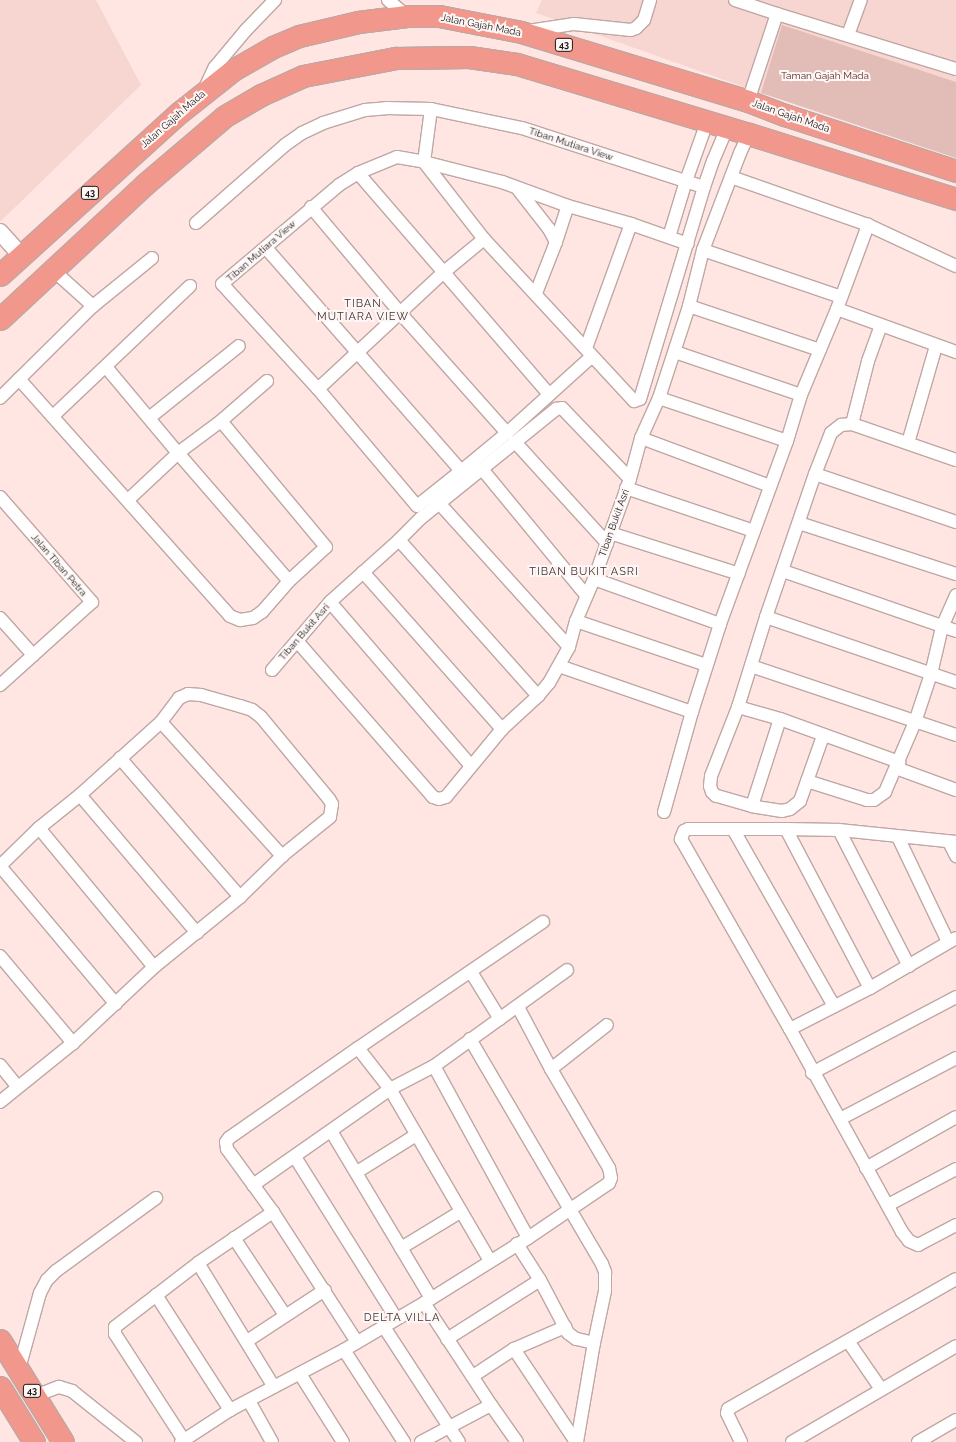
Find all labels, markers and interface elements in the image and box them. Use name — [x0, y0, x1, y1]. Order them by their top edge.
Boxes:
street label: Jalan Gajah Mada — [440, 11, 522, 39]
road number: 43 — [554, 38, 574, 52]
park label: Taman Gajah Mada — [781, 70, 869, 82]
street label: Jalan Gajah Mada — [138, 88, 208, 150]
street label: Jalan Gajah Mada — [751, 97, 831, 135]
street label: Tiban Mutiara View — [527, 125, 615, 163]
road number: 43 — [80, 186, 100, 200]
street label: Tiban Mutiara View — [224, 218, 298, 284]
district label: TIBAN MUTIARA VIEW — [317, 298, 409, 324]
street label: Tiban Bukit Asri — [596, 487, 632, 559]
street label: Jalan Tiban Petra — [28, 531, 90, 599]
district label: TIBAN BUKIT ASRI — [529, 565, 639, 579]
street label: Tiban Bukit Asri — [276, 601, 332, 663]
district label: DELTA VILLA — [363, 1311, 441, 1325]
road number: 43 — [22, 1384, 42, 1398]

